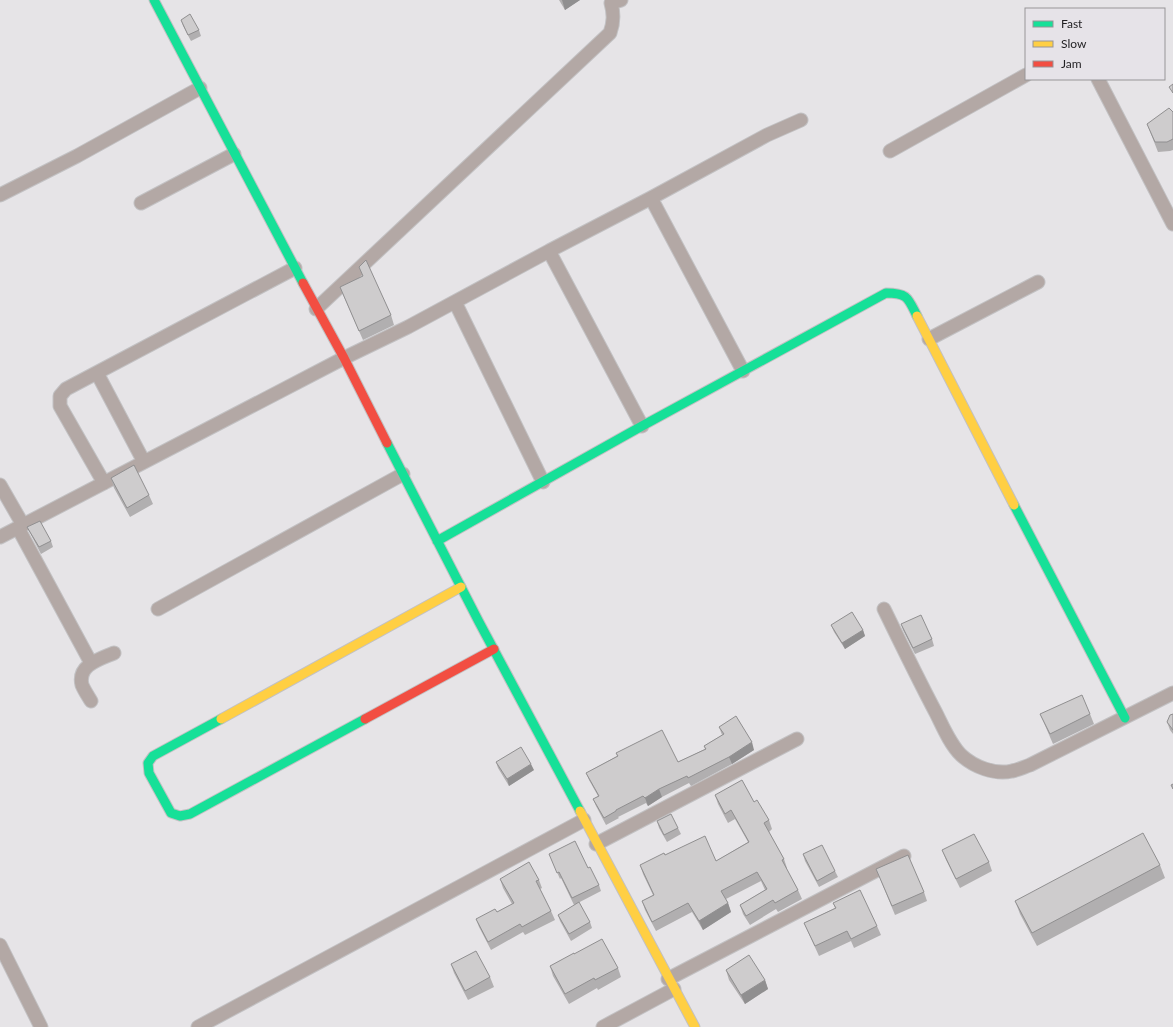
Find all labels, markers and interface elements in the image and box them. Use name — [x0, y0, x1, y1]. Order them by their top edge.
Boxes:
legend — [1025, 8, 1165, 80]
text: Fast — [1061, 16, 1083, 31]
text: Slow — [1061, 36, 1087, 51]
text: Jam — [1061, 56, 1082, 71]

